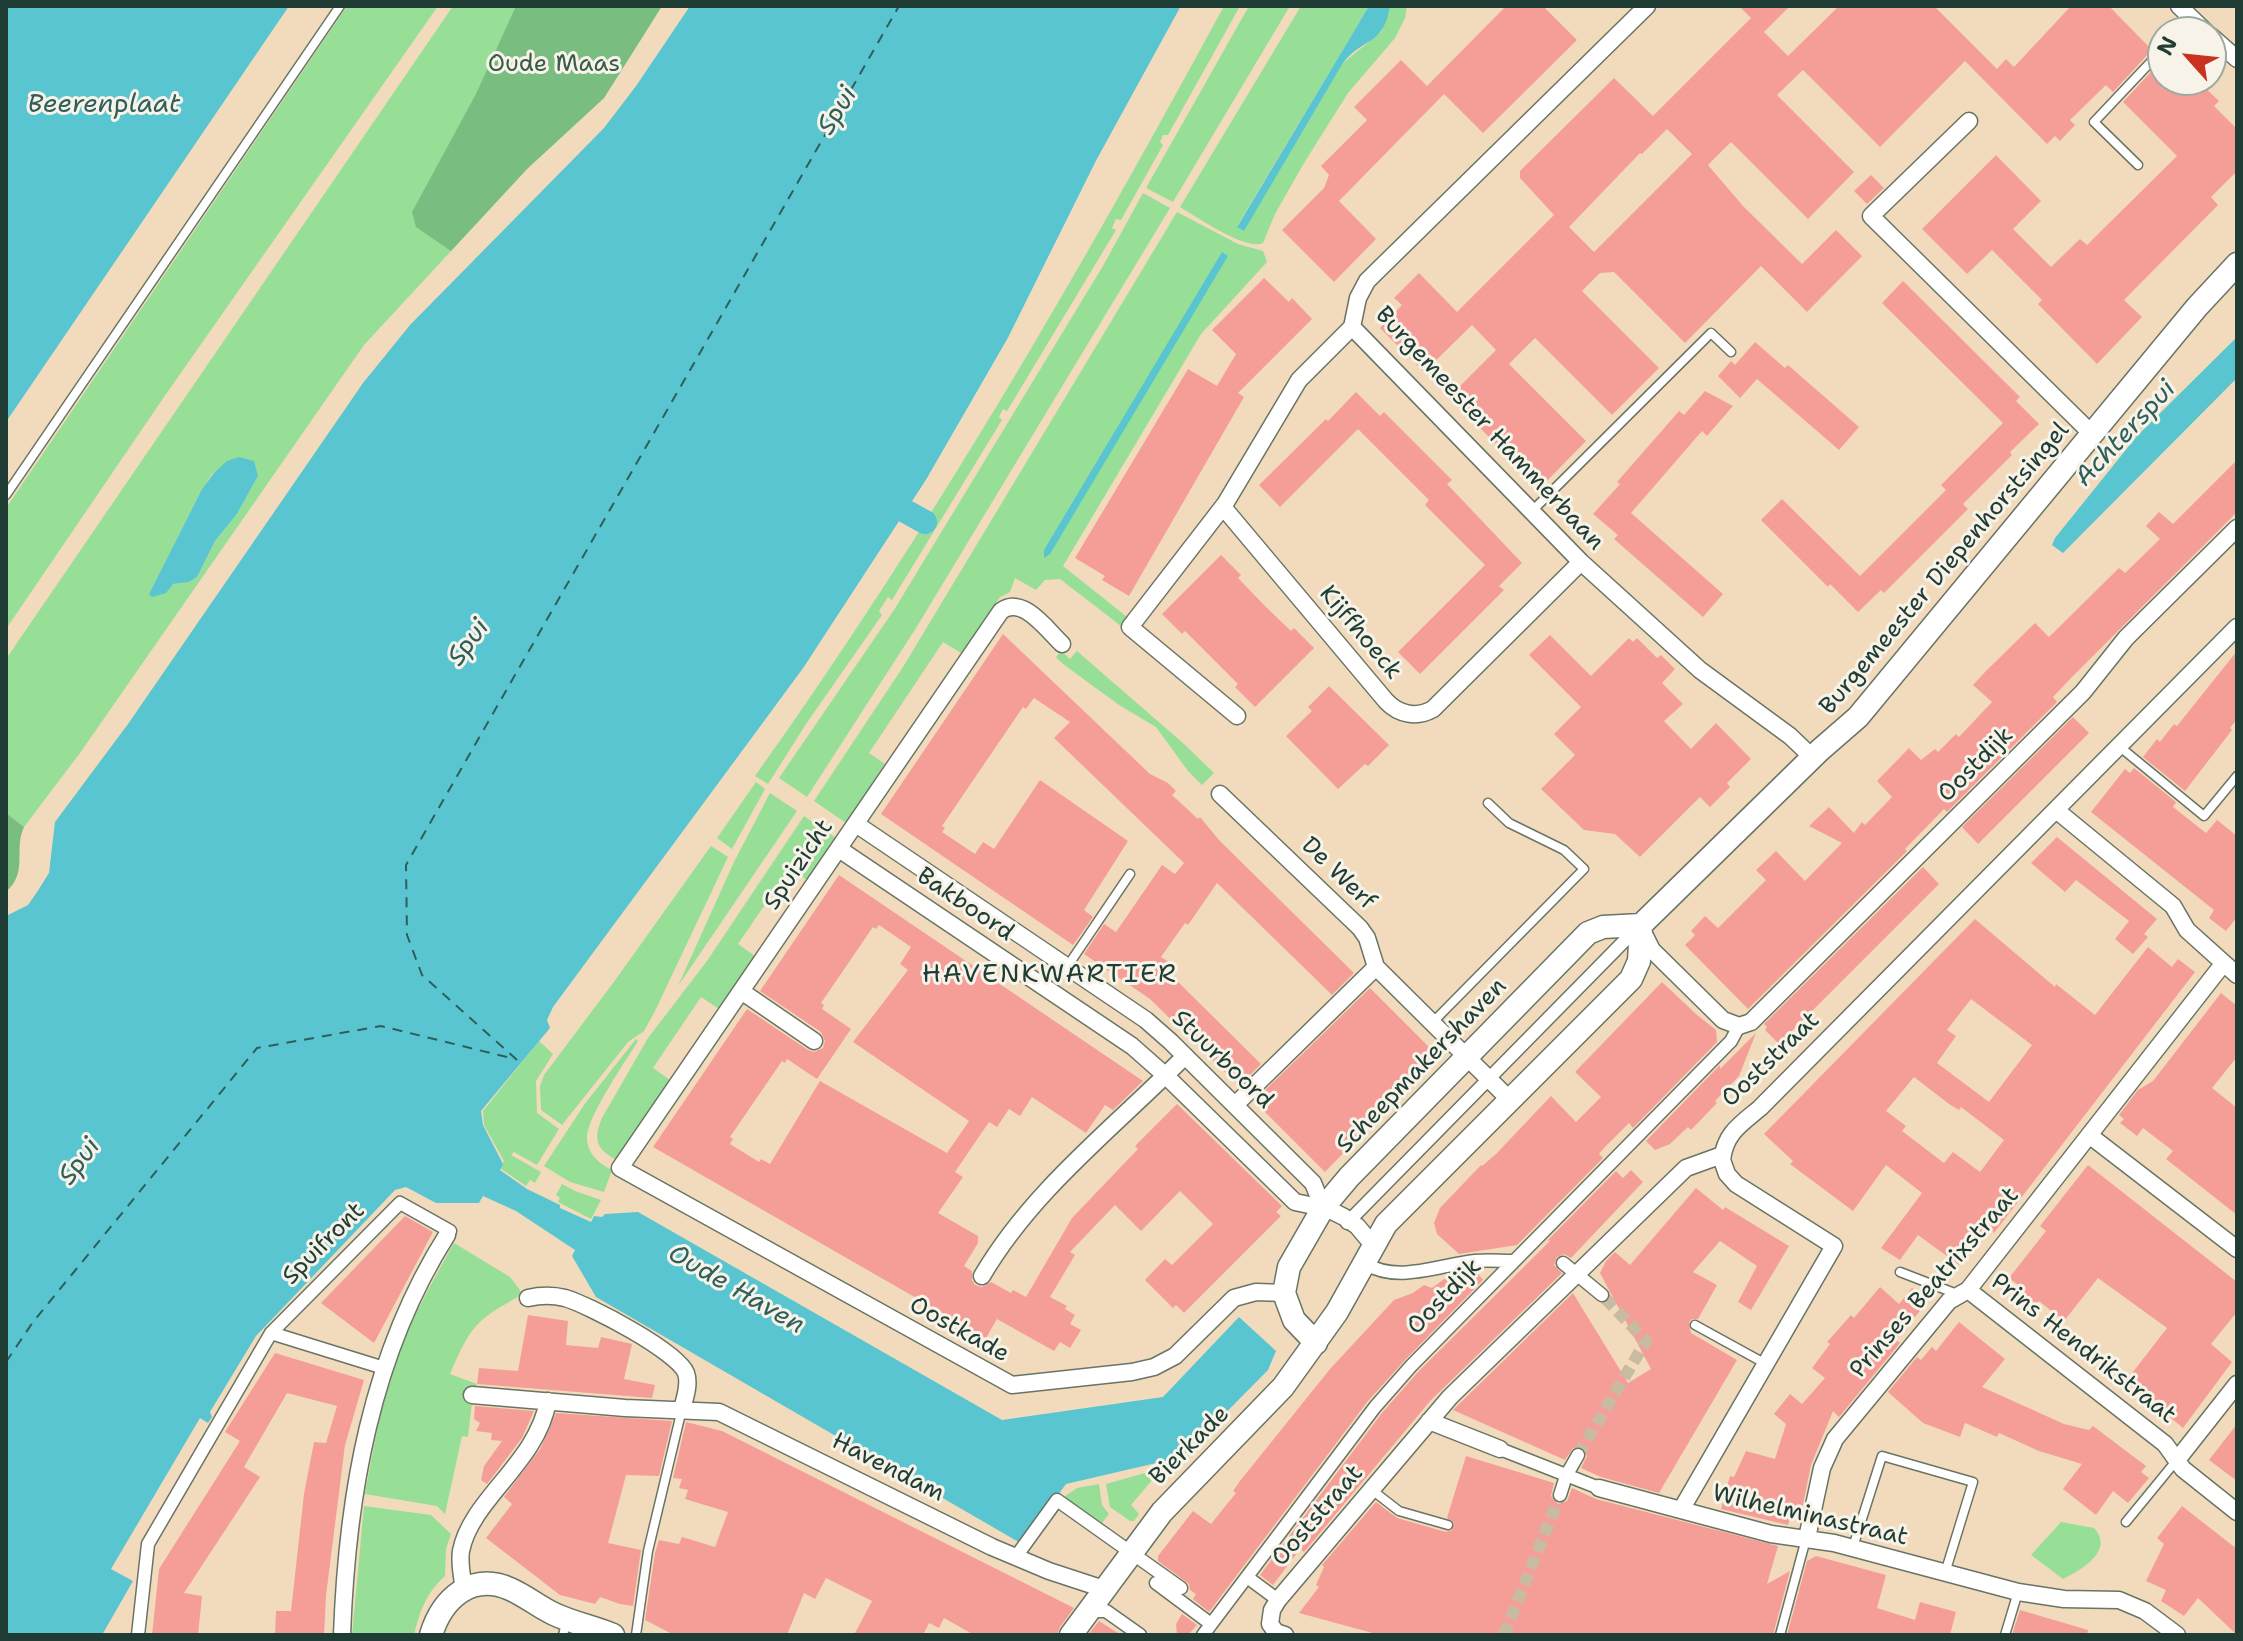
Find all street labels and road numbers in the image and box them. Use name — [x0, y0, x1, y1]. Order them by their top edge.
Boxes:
street label: Burgemeester Hammerbaan — [1368, 301, 1610, 557]
street label: Burgemeester Diepenhorstsingel — [1814, 417, 2076, 721]
street label: Kijffhoeck — [1313, 580, 1407, 686]
street label: Oostdijk — [1932, 721, 2020, 809]
street label: Spuizicht — [758, 814, 840, 916]
street label: De Werf — [1295, 832, 1381, 916]
street label: Bakboord — [911, 862, 1019, 948]
street label: Scheepmakershaven — [1331, 972, 1513, 1160]
street label: Stuurboord — [1165, 1005, 1279, 1115]
street label: Ooststraat — [1716, 1006, 1826, 1114]
street label: Prinses Beatrixstraat — [1844, 1182, 2026, 1384]
street label: Spuifront — [277, 1197, 371, 1291]
street label: Oostdijk — [1402, 1253, 1488, 1341]
street label: Prins Hendrikstraat — [1985, 1268, 2181, 1430]
street label: Oostkade — [904, 1291, 1014, 1369]
street label: Bierkade — [1144, 1400, 1236, 1492]
street label: Havendam — [827, 1427, 949, 1509]
street label: Ooststraat — [1266, 1459, 1370, 1573]
street label: Wilhelminastraat — [1709, 1479, 1911, 1553]

